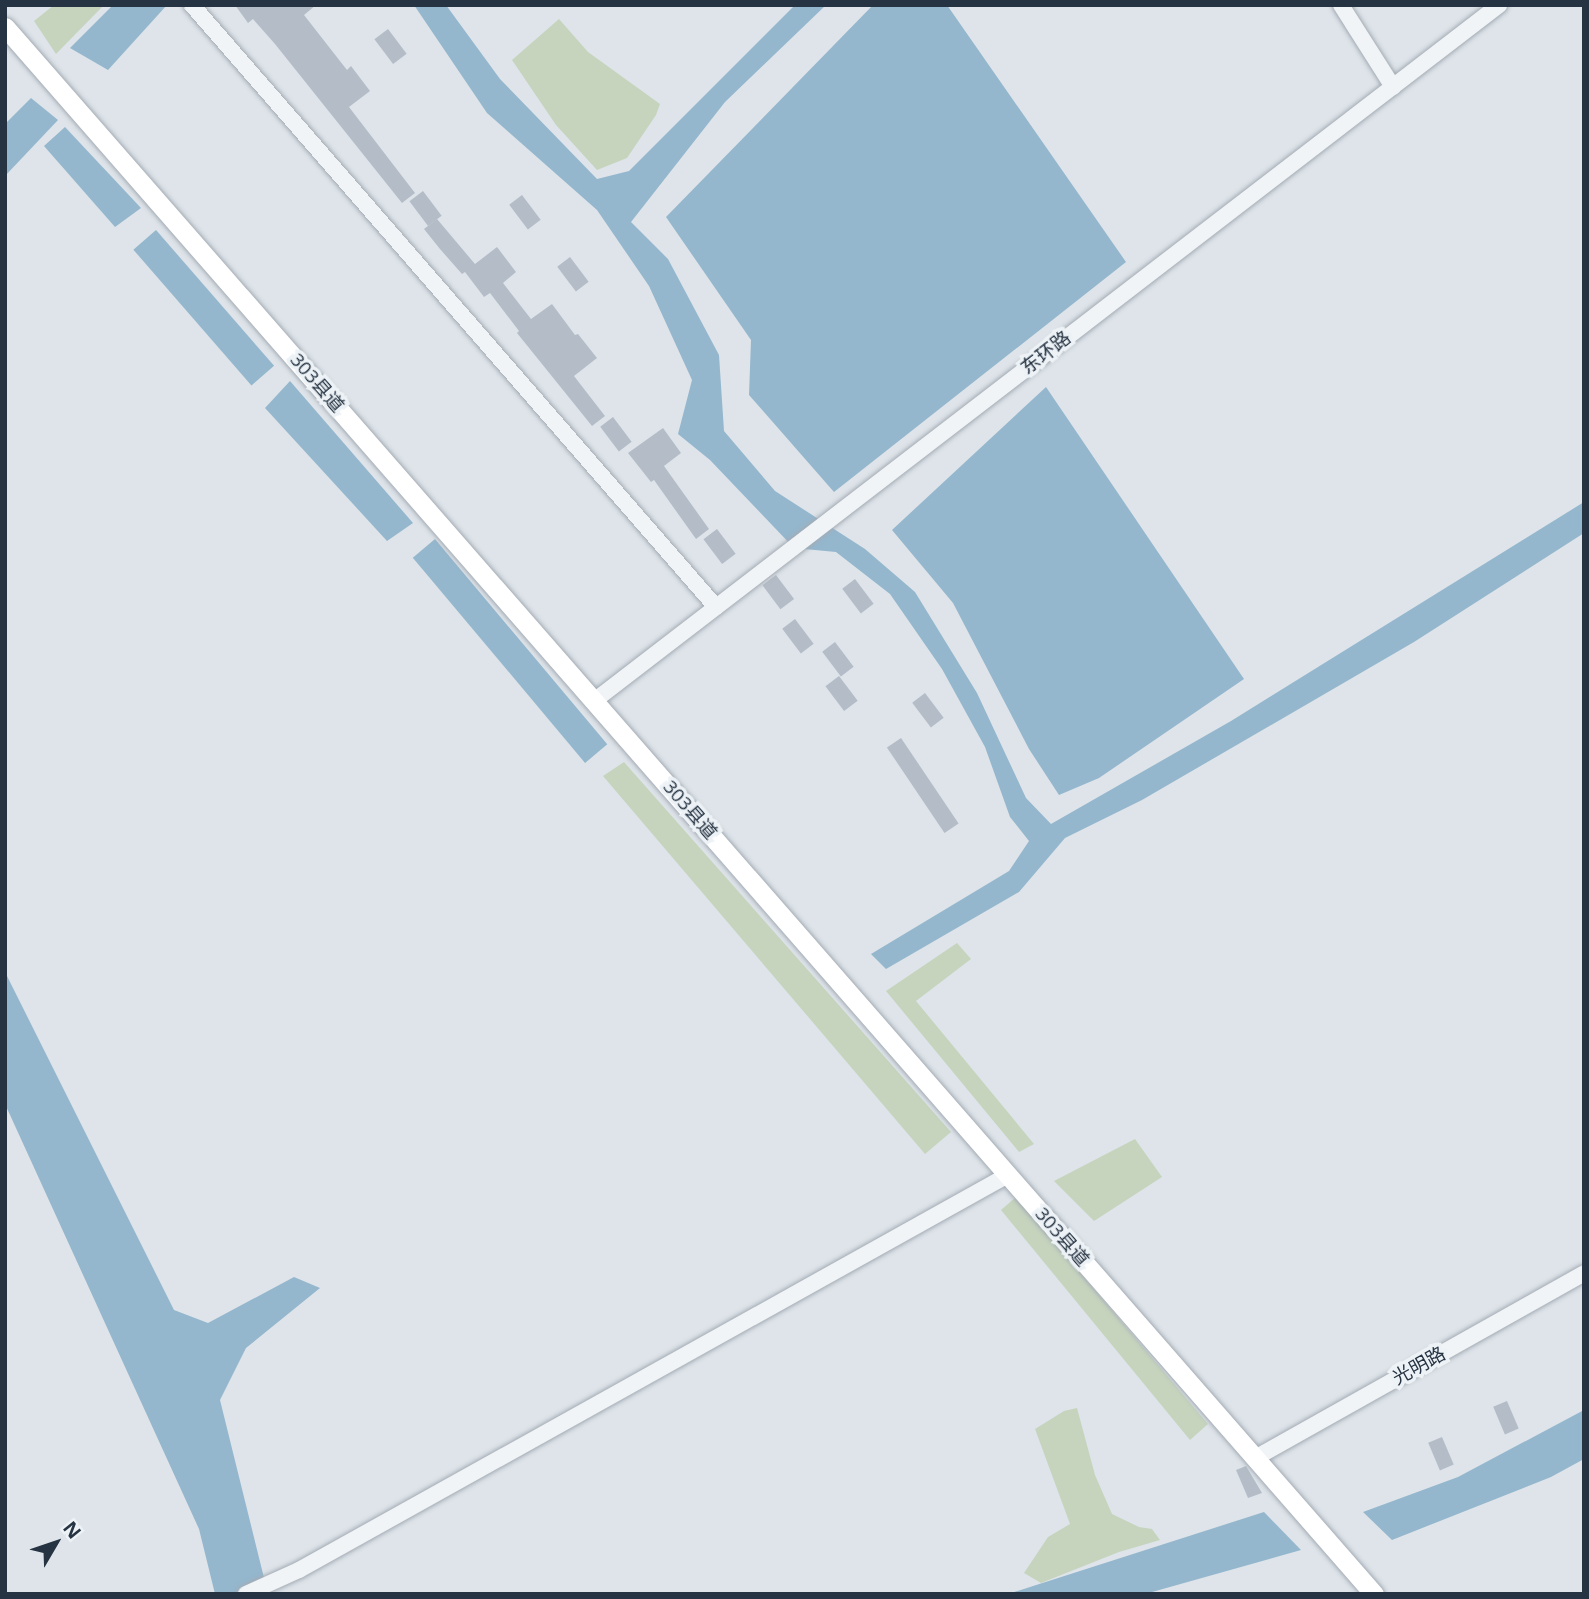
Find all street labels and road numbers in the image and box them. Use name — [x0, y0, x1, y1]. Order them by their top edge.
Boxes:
street label: 东环路 — [1017, 326, 1075, 380]
street label: 303县道 — [285, 349, 349, 417]
street label: 303县道 — [658, 776, 722, 844]
street label: 303县道 — [1030, 1203, 1094, 1271]
street label: 光明路 — [1389, 1342, 1449, 1390]

